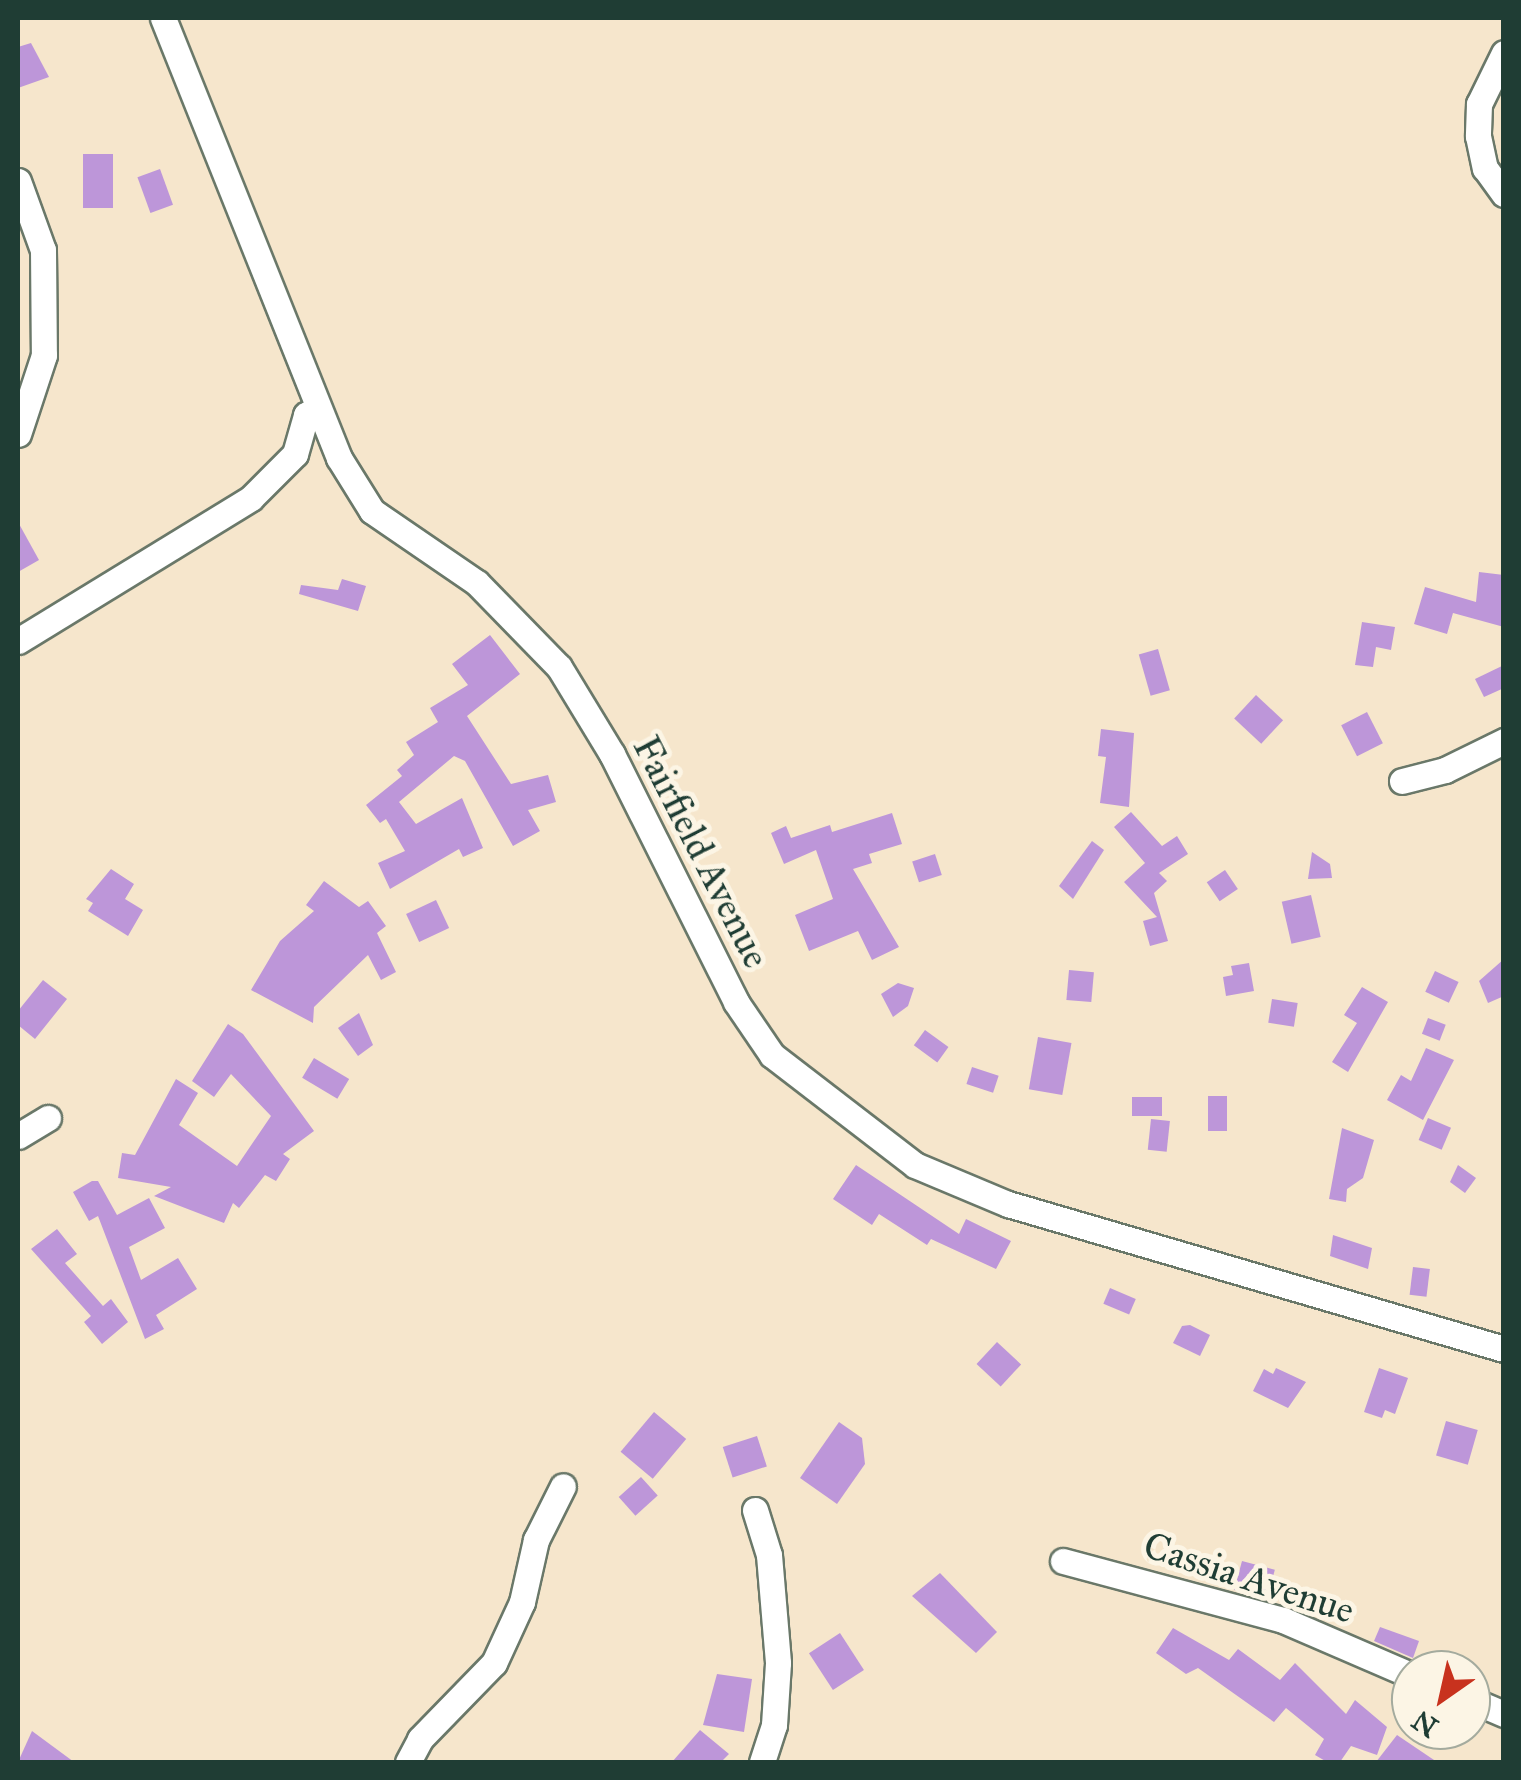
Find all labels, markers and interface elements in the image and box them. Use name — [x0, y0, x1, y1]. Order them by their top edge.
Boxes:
street label: Fairfield Avenue — [623, 728, 779, 976]
street label: Cassia Avenue — [1138, 1523, 1360, 1633]
north arrow — [1391, 1650, 1491, 1750]
text: N — [1405, 1702, 1445, 1745]

